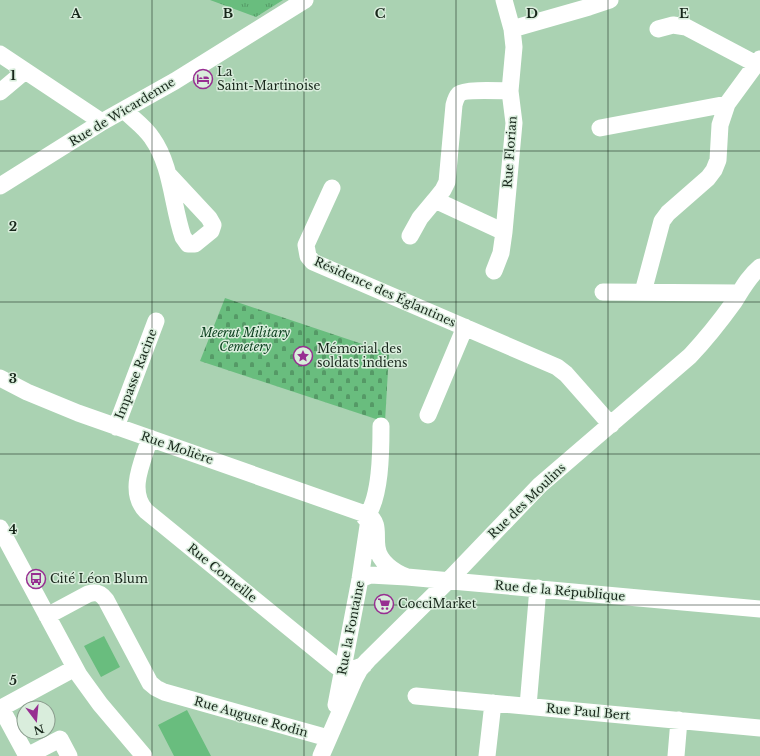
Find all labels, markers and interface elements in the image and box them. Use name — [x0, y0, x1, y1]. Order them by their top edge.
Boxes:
text: A — [70, 5, 82, 22]
text: B — [223, 5, 233, 22]
text: C — [375, 5, 386, 22]
text: D — [526, 5, 538, 22]
text: E — [679, 5, 689, 22]
place label: La Saint-Martinoise — [217, 64, 320, 93]
text: 1 — [10, 67, 16, 84]
hotel icon: La Saint-Martinoise — [192, 68, 214, 90]
street label: Rue de Wicardenne — [66, 74, 178, 149]
street label: Rue Florian — [499, 115, 520, 189]
text: 2 — [9, 218, 17, 235]
street label: Résidence des Églantines — [312, 253, 459, 330]
park label: Meerut Military Cemetery — [199, 325, 291, 354]
street label: Impasse Racine — [111, 326, 160, 421]
place label: Mémorial des soldats indiens — [317, 341, 408, 370]
place icon: Mémorial des soldats indiens — [292, 345, 314, 367]
text: 3 — [9, 370, 17, 387]
street label: Rue Molière — [139, 428, 216, 467]
street label: Rue des Moulins — [485, 460, 569, 541]
text: 4 — [9, 521, 18, 538]
street label: Rue Corneille — [185, 540, 260, 605]
bus stop icon: Cité Léon Blum — [25, 568, 47, 590]
place label: Cité Léon Blum — [50, 571, 148, 586]
street label: Rue de la République — [494, 577, 626, 604]
street label: Rue la Fontaine — [334, 579, 367, 676]
supermarket icon: CocciMarket — [373, 593, 395, 615]
place label: CocciMarket — [398, 596, 477, 611]
text: 5 — [9, 672, 17, 689]
street label: Rue Auguste Rodin — [193, 693, 310, 740]
north arrow — [16, 700, 56, 740]
street label: Rue Paul Bert — [545, 700, 631, 723]
text: N — [31, 721, 46, 738]

